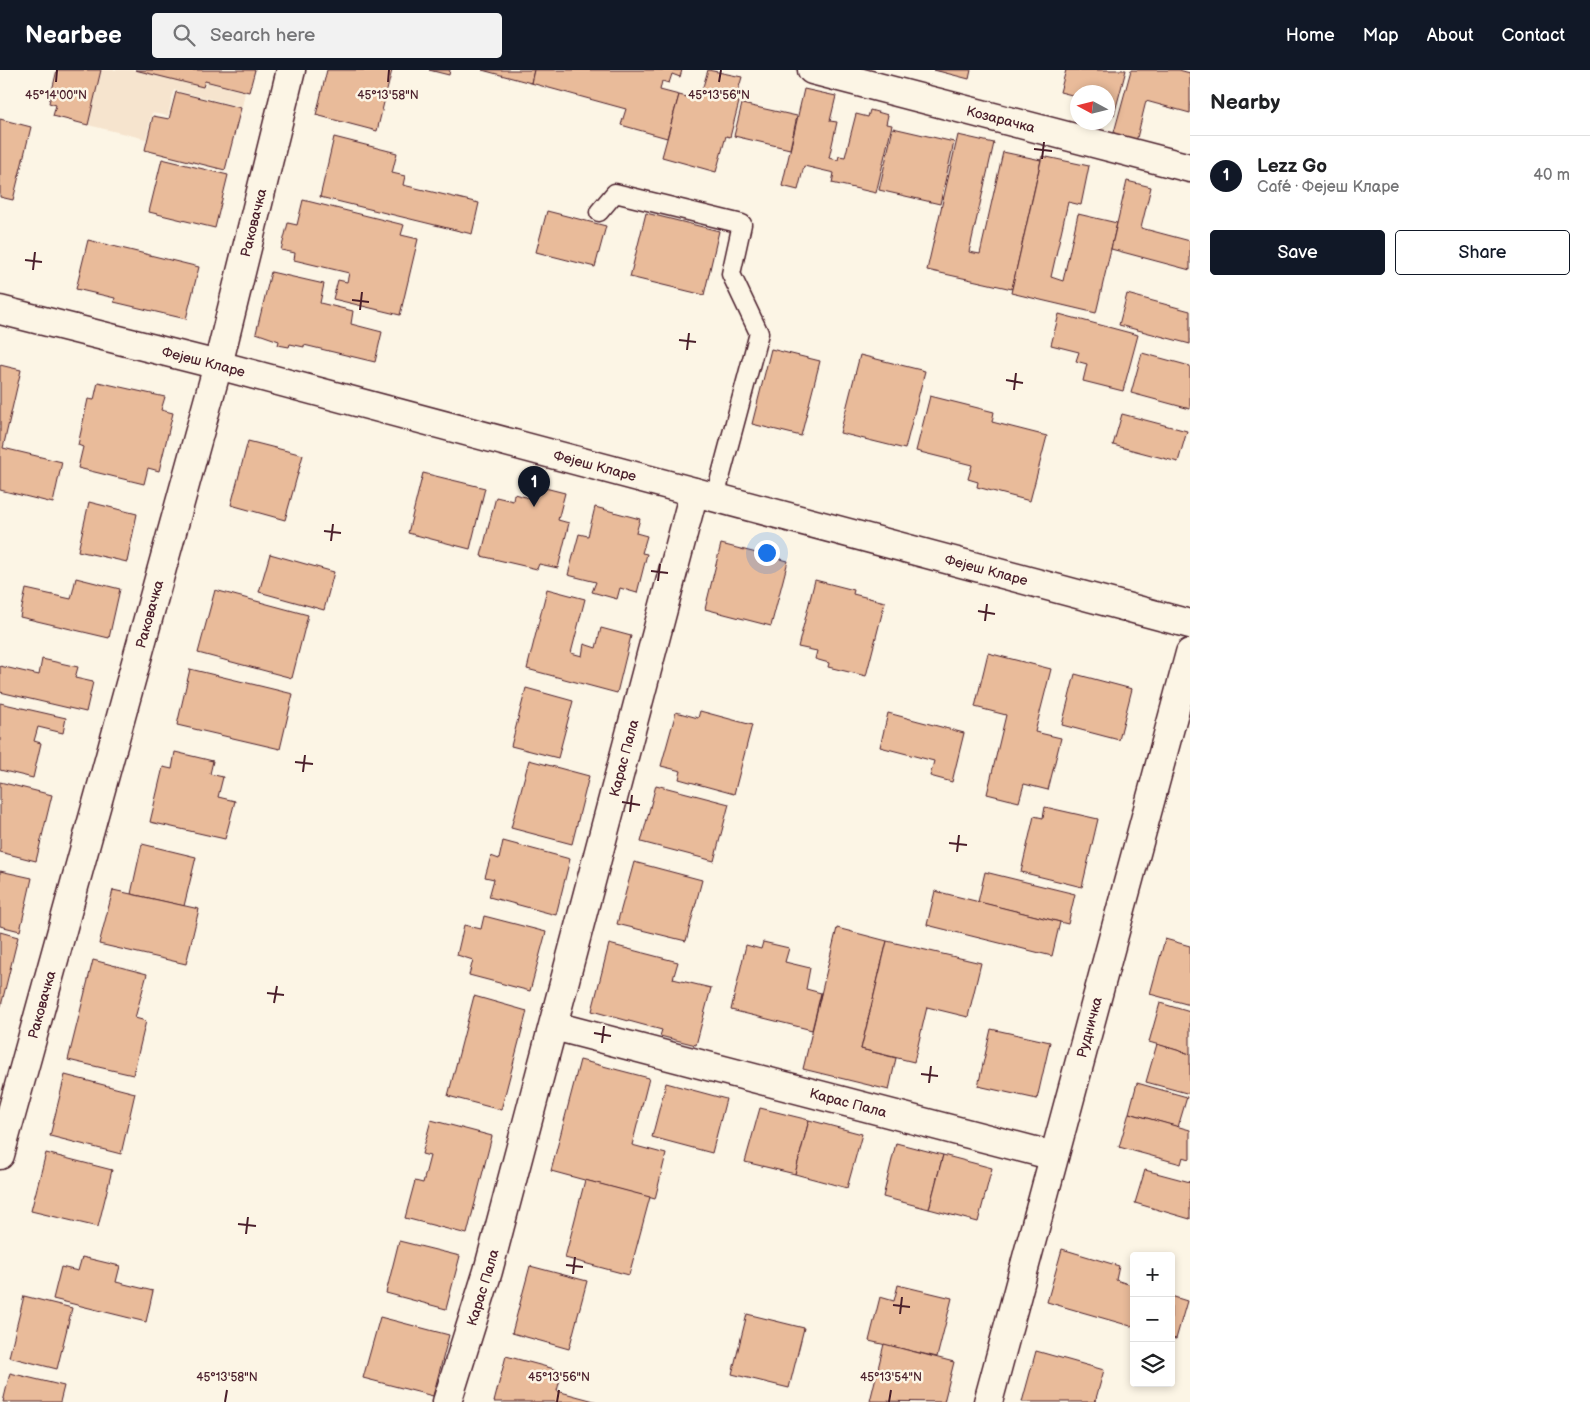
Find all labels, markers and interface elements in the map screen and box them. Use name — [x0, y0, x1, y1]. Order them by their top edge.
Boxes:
search box — [152, 13, 502, 58]
text: Nearbee — [25, 21, 122, 50]
icon: search — [170, 21, 198, 49]
text: Search here — [210, 24, 315, 47]
text: Home — [1286, 25, 1335, 46]
text: Map — [1363, 25, 1399, 46]
text: About — [1427, 25, 1474, 46]
text: Contact — [1502, 25, 1565, 46]
north arrow — [1070, 85, 1115, 130]
text: 45°14'00"N — [25, 88, 87, 103]
text: 45°13'58"N — [357, 88, 419, 103]
text: 45°13'56"N — [688, 88, 750, 103]
text: Nearby — [1210, 90, 1280, 115]
street label: Козарачка — [965, 102, 1037, 137]
text: Lezz Go — [1257, 155, 1327, 178]
text: 1 — [1223, 166, 1229, 185]
text: 40 m — [1533, 166, 1570, 185]
text: Café · Фејеш Кларе — [1257, 178, 1399, 197]
street label: Раковачка — [237, 186, 271, 259]
button: Save — [1210, 230, 1385, 275]
button: Share — [1395, 230, 1570, 275]
street label: Фејеш Кларе — [160, 343, 247, 381]
street label: Фејеш Кларе — [552, 447, 638, 485]
pin: 1 — [518, 466, 550, 507]
your location — [754, 540, 780, 566]
street label: Фејеш Кларе — [943, 551, 1030, 589]
street label: Раковачка — [132, 578, 167, 650]
street label: Карас Пала — [606, 717, 643, 798]
street label: Раковачка — [24, 968, 60, 1041]
street label: Рудничка — [1073, 995, 1106, 1060]
street label: Карас Пала — [808, 1085, 889, 1121]
street label: Карас Пала — [463, 1247, 503, 1328]
map controls — [1130, 1252, 1175, 1387]
button: + — [1130, 1252, 1175, 1297]
button: − — [1130, 1297, 1175, 1342]
button: layers — [1130, 1342, 1175, 1387]
text: 45°13'58"N — [196, 1370, 258, 1385]
text: 45°13'56"N — [528, 1370, 590, 1385]
text: 45°13'54"N — [860, 1370, 922, 1385]

